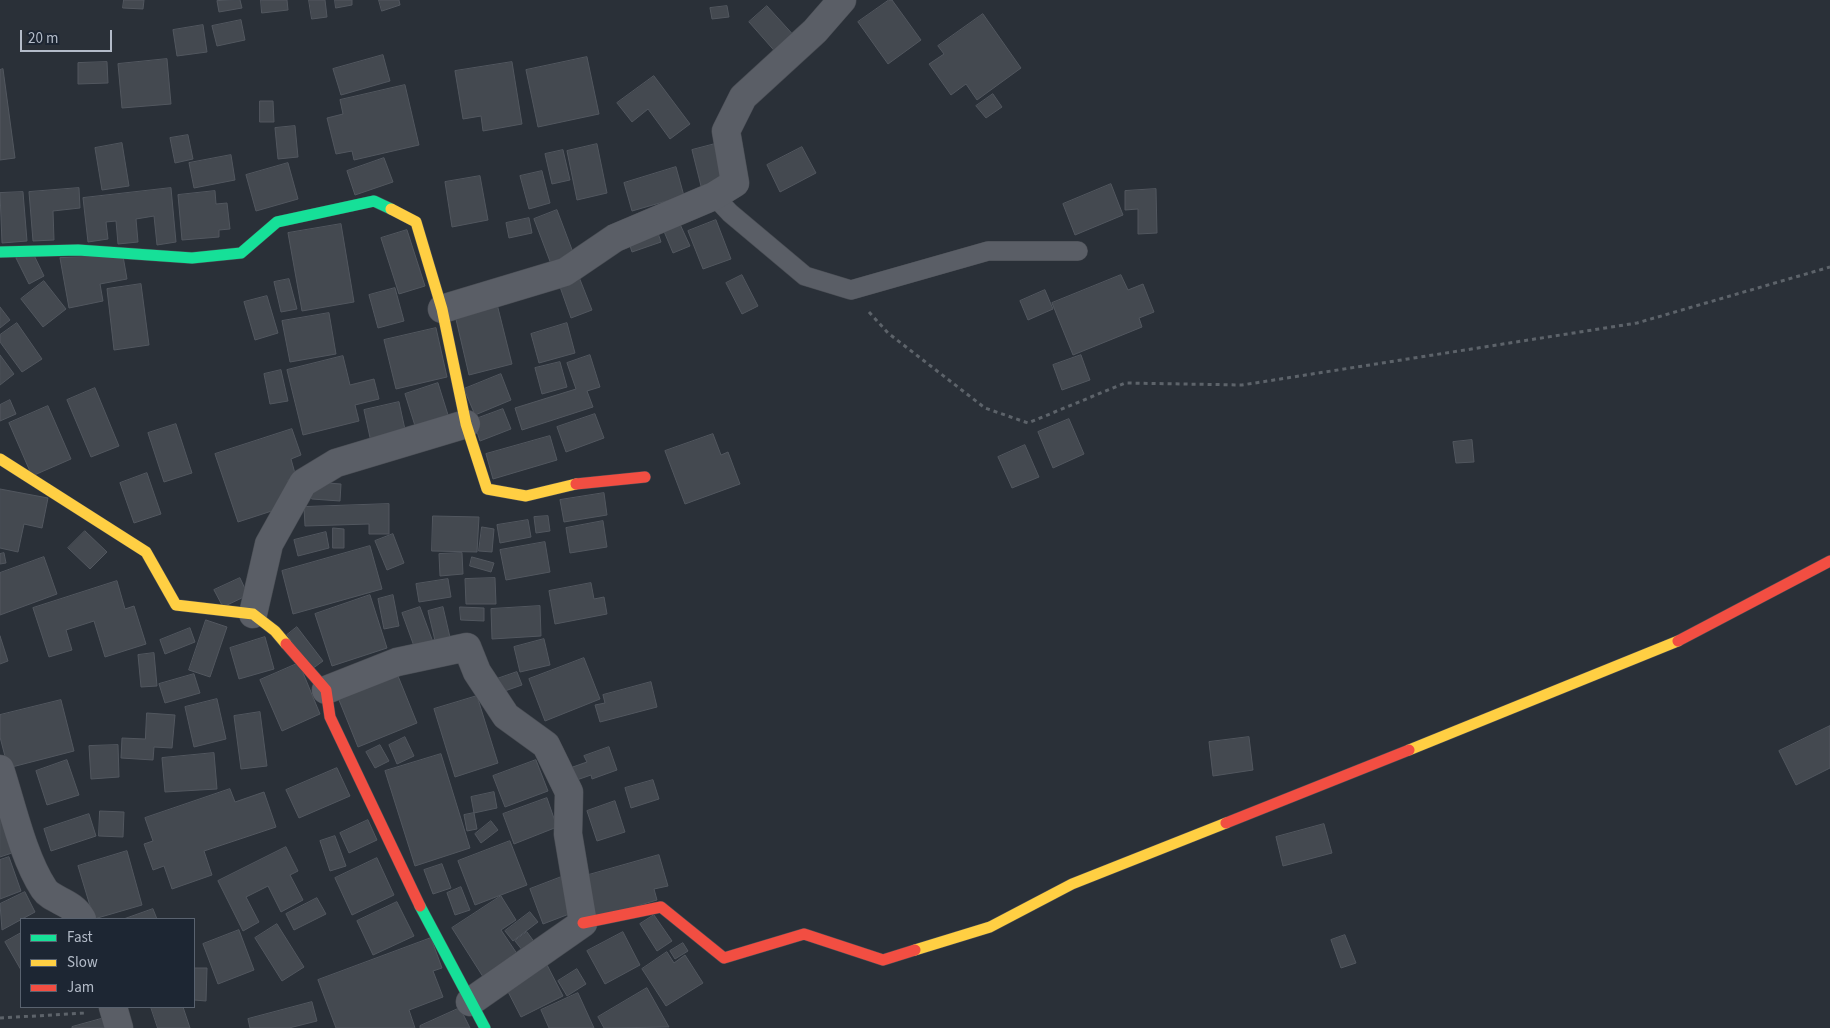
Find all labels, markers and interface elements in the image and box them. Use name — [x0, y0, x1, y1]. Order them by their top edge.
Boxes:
scale bar — [22, 20, 115, 52]
text: 20 m — [28, 28, 58, 49]
legend — [20, 918, 195, 1008]
text: Fast — [67, 927, 93, 948]
text: Slow — [67, 952, 98, 973]
text: Jam — [67, 977, 94, 998]

